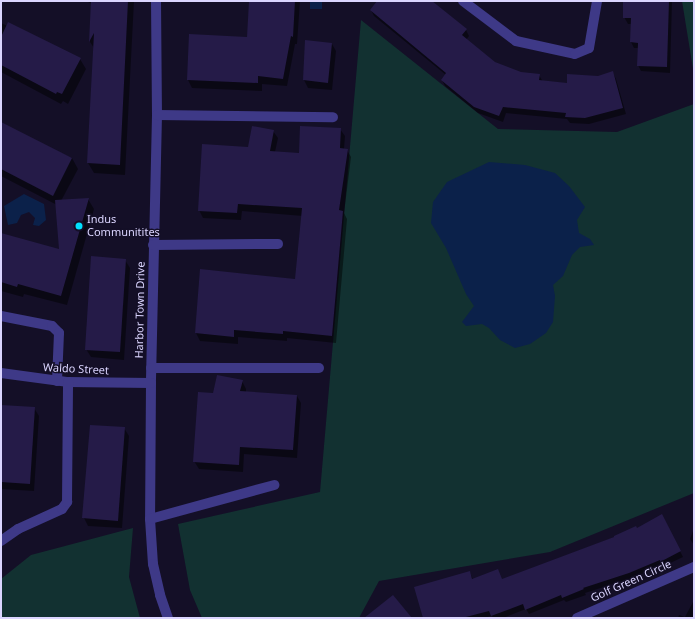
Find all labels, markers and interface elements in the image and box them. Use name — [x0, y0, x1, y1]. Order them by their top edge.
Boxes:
place label: Indus Communitites — [87, 213, 160, 239]
marker: Indus Communitites — [74, 221, 84, 231]
street label: Harbor Town Drive — [133, 261, 147, 359]
street label: Waldo Street — [43, 361, 109, 377]
street label: Golf Green Circle — [589, 557, 673, 605]

